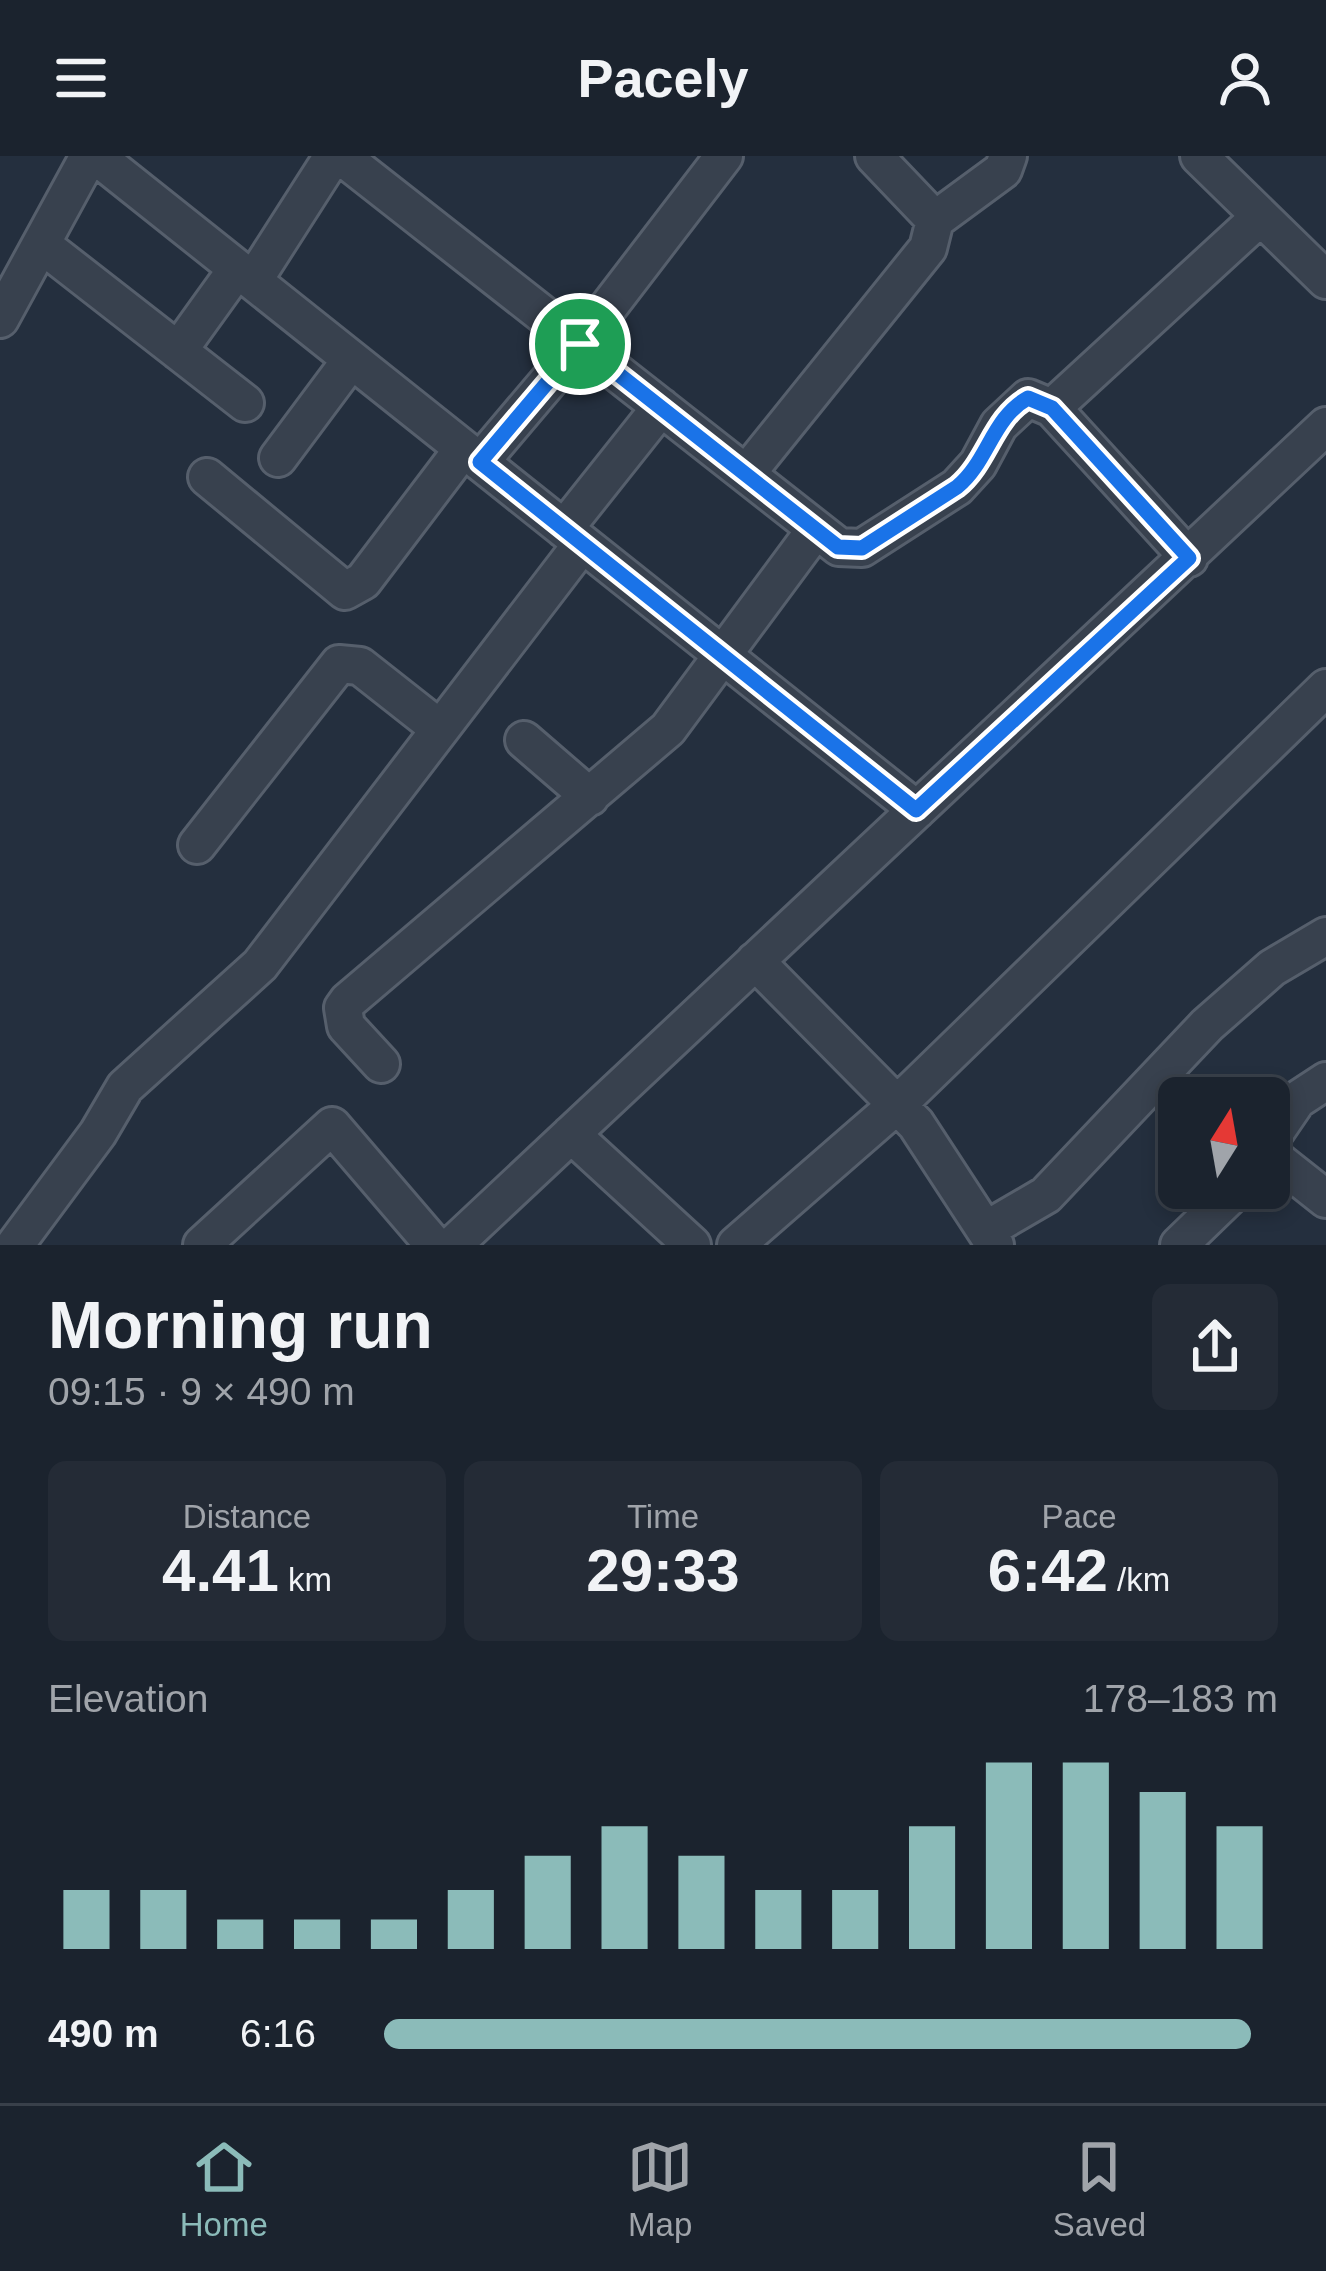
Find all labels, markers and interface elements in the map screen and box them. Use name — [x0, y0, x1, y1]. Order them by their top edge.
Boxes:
icon: menu — [48, 45, 114, 111]
icon: person — [1212, 45, 1278, 111]
text: Pacely — [577, 48, 749, 108]
pin — [529, 293, 631, 395]
icon: arrive — [547, 311, 613, 377]
north arrow — [1158, 1077, 1290, 1209]
map controls — [1158, 1077, 1290, 1209]
button: share — [1152, 1284, 1278, 1410]
text: Morning run — [48, 1288, 433, 1362]
text: 09:15 · 9 × 490 m — [48, 1370, 355, 1413]
text: Distance — [183, 1498, 311, 1535]
text: Time — [627, 1498, 699, 1535]
text: Pace — [1041, 1498, 1117, 1535]
text: 4.41 — [162, 1537, 279, 1604]
text: 29:33 — [586, 1537, 740, 1604]
text: 6:42 — [988, 1537, 1108, 1604]
text: km — [279, 1561, 332, 1598]
text: /km — [1108, 1561, 1170, 1598]
text: Elevation — [48, 1677, 208, 1720]
text: 178–183 m — [1083, 1677, 1278, 1720]
text: 490 m — [48, 2012, 159, 2055]
text: 6:16 — [240, 2012, 316, 2055]
tab: Home — [180, 2134, 268, 2244]
tab: Map — [627, 2134, 693, 2244]
tab: Saved — [1053, 2134, 1146, 2244]

